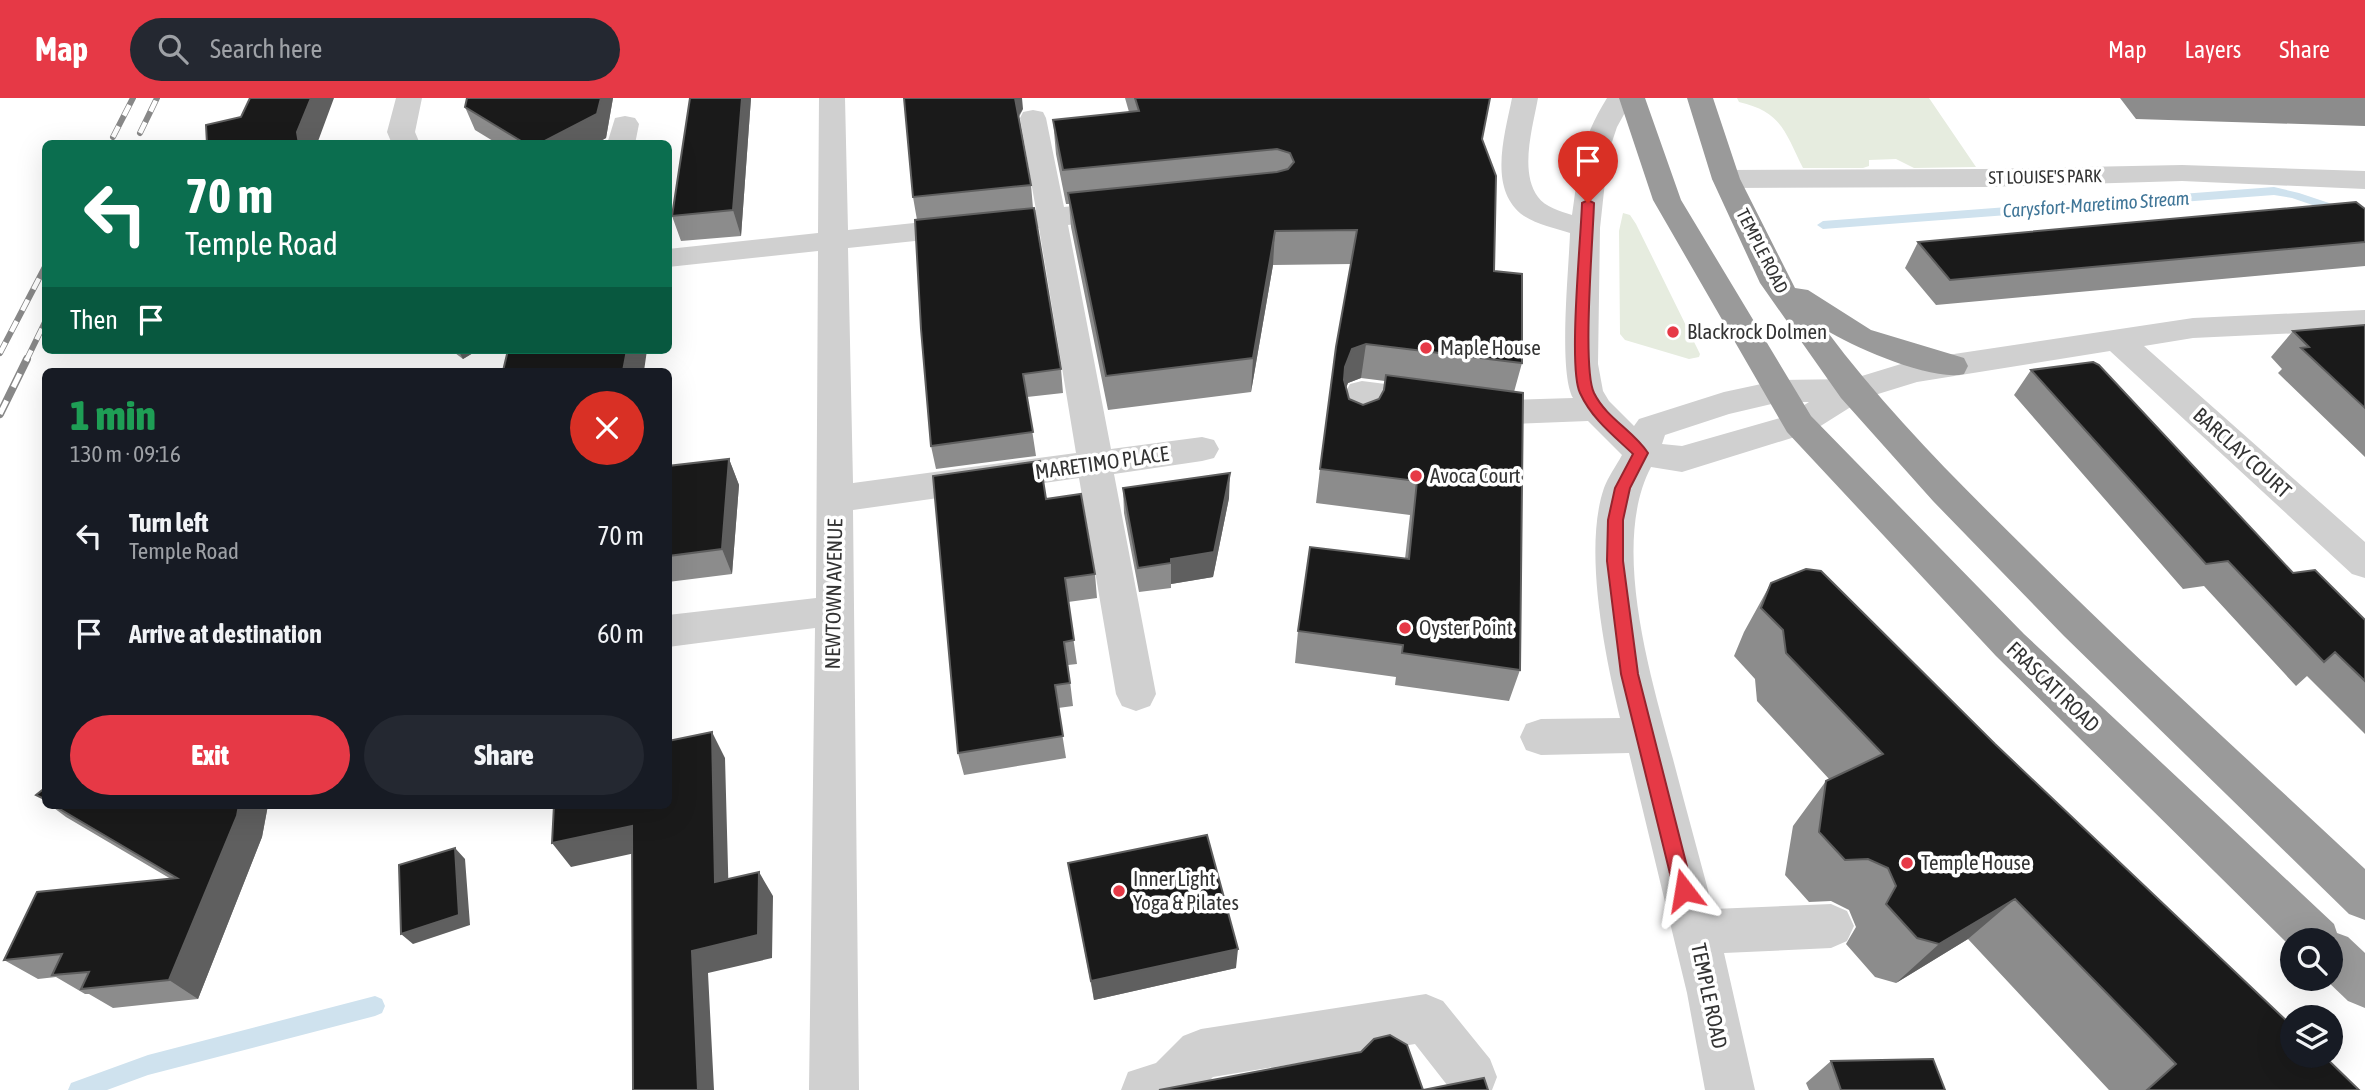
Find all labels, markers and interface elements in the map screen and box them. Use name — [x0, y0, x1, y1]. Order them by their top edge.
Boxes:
search box — [130, 18, 620, 81]
text: Map — [35, 30, 88, 68]
icon: search — [154, 30, 192, 68]
text: Search here — [210, 34, 322, 64]
text: Map — [2108, 36, 2147, 63]
text: Layers — [2185, 36, 2241, 63]
text: Share — [2279, 36, 2330, 63]
pin — [1558, 131, 1618, 203]
icon: arrive — [1569, 142, 1607, 180]
street label: ST LOUISE'S PARK — [1988, 165, 2102, 188]
text: 70 m — [185, 167, 273, 223]
icon: left — [70, 168, 161, 259]
water label: Carysfort-Maretimo Stream — [2002, 186, 2190, 221]
street label: TEMPLE ROAD — [1732, 205, 1793, 296]
text: Temple Road — [185, 225, 338, 262]
icon: arrive — [132, 301, 170, 339]
text: Then — [70, 305, 118, 335]
place label: Blackrock Dolmen — [1687, 319, 1827, 343]
marker: Blackrock Dolmen — [1665, 324, 1681, 340]
place label: Maple House — [1440, 335, 1541, 359]
marker: Maple House — [1418, 340, 1434, 356]
text: 1 min — [70, 391, 156, 439]
button: close — [570, 391, 644, 465]
street label: BARCLAY COURT — [2189, 402, 2296, 502]
text: 130 m · 09:16 — [70, 441, 181, 467]
street label: MARETIMO PLACE — [1033, 441, 1170, 483]
place label: Avoca Court — [1430, 463, 1521, 487]
marker: Avoca Court — [1408, 468, 1424, 484]
text: Turn left — [129, 508, 209, 538]
icon: left — [70, 517, 108, 555]
street label: NEWTOWN AVENUE — [820, 518, 846, 670]
text: 70 m — [597, 521, 644, 551]
text: Temple Road — [129, 538, 239, 564]
icon: arrive — [70, 615, 108, 653]
place label: Oyster Point — [1419, 615, 1513, 639]
text: Arrive at destination — [129, 619, 322, 649]
text: 60 m — [597, 619, 644, 649]
marker: Oyster Point — [1397, 620, 1413, 636]
street label: FRASCATI ROAD — [2003, 636, 2105, 736]
button: Exit — [70, 715, 350, 795]
button: Share — [364, 715, 644, 795]
place label: Temple House — [1921, 850, 2031, 874]
position arrow — [1647, 853, 1721, 927]
marker: Temple House — [1899, 855, 1915, 871]
place label: Inner Light Yoga & Pilates — [1133, 866, 1239, 914]
marker: Inner Light Yoga & Pilates — [1111, 883, 1127, 899]
map controls — [2280, 928, 2343, 1068]
button: search — [2280, 928, 2343, 991]
street label: TEMPLE ROAD — [1687, 941, 1733, 1051]
button: layers — [2280, 1005, 2343, 1068]

